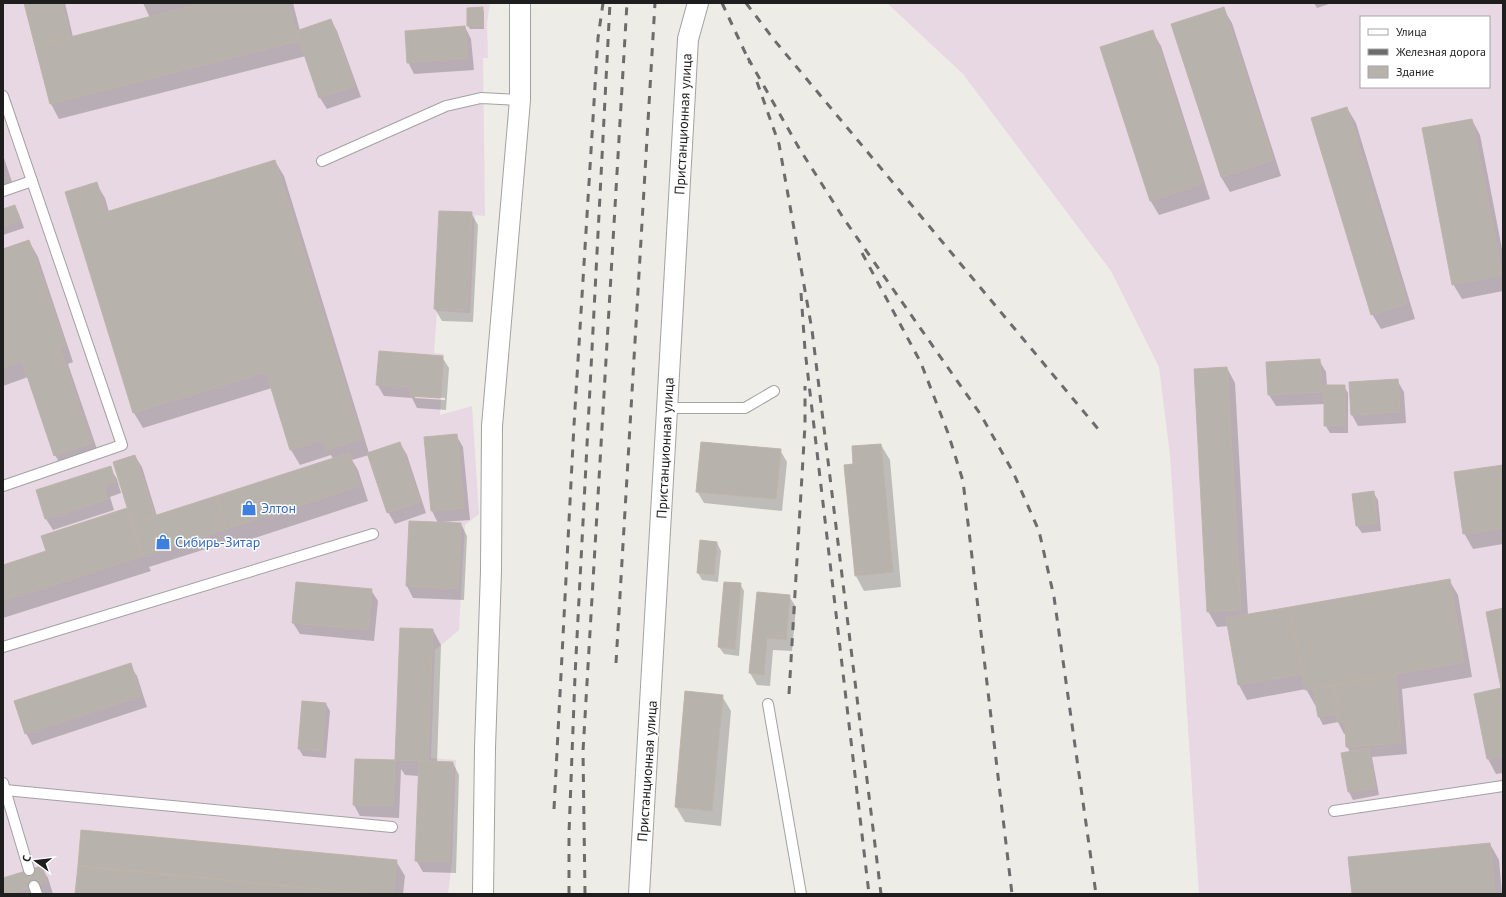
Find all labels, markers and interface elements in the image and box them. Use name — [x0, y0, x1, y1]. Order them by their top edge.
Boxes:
legend — [1360, 16, 1490, 88]
text: Улица — [1396, 24, 1427, 39]
text: Железная дорога — [1395, 44, 1486, 59]
street label: Пристанционная улица — [670, 53, 696, 195]
text: Здание — [1396, 64, 1434, 79]
street label: Пристанционная улица — [652, 377, 678, 519]
shop icon: Элтон — [240, 499, 258, 517]
place label: Элтон — [261, 499, 296, 517]
shop icon: Сибирь-Зитар — [154, 533, 172, 551]
place label: Сибирь-Зитар — [175, 533, 260, 551]
street label: Пристанционная улица — [633, 700, 661, 842]
north arrow — [16, 841, 56, 881]
text: С — [19, 854, 34, 863]

